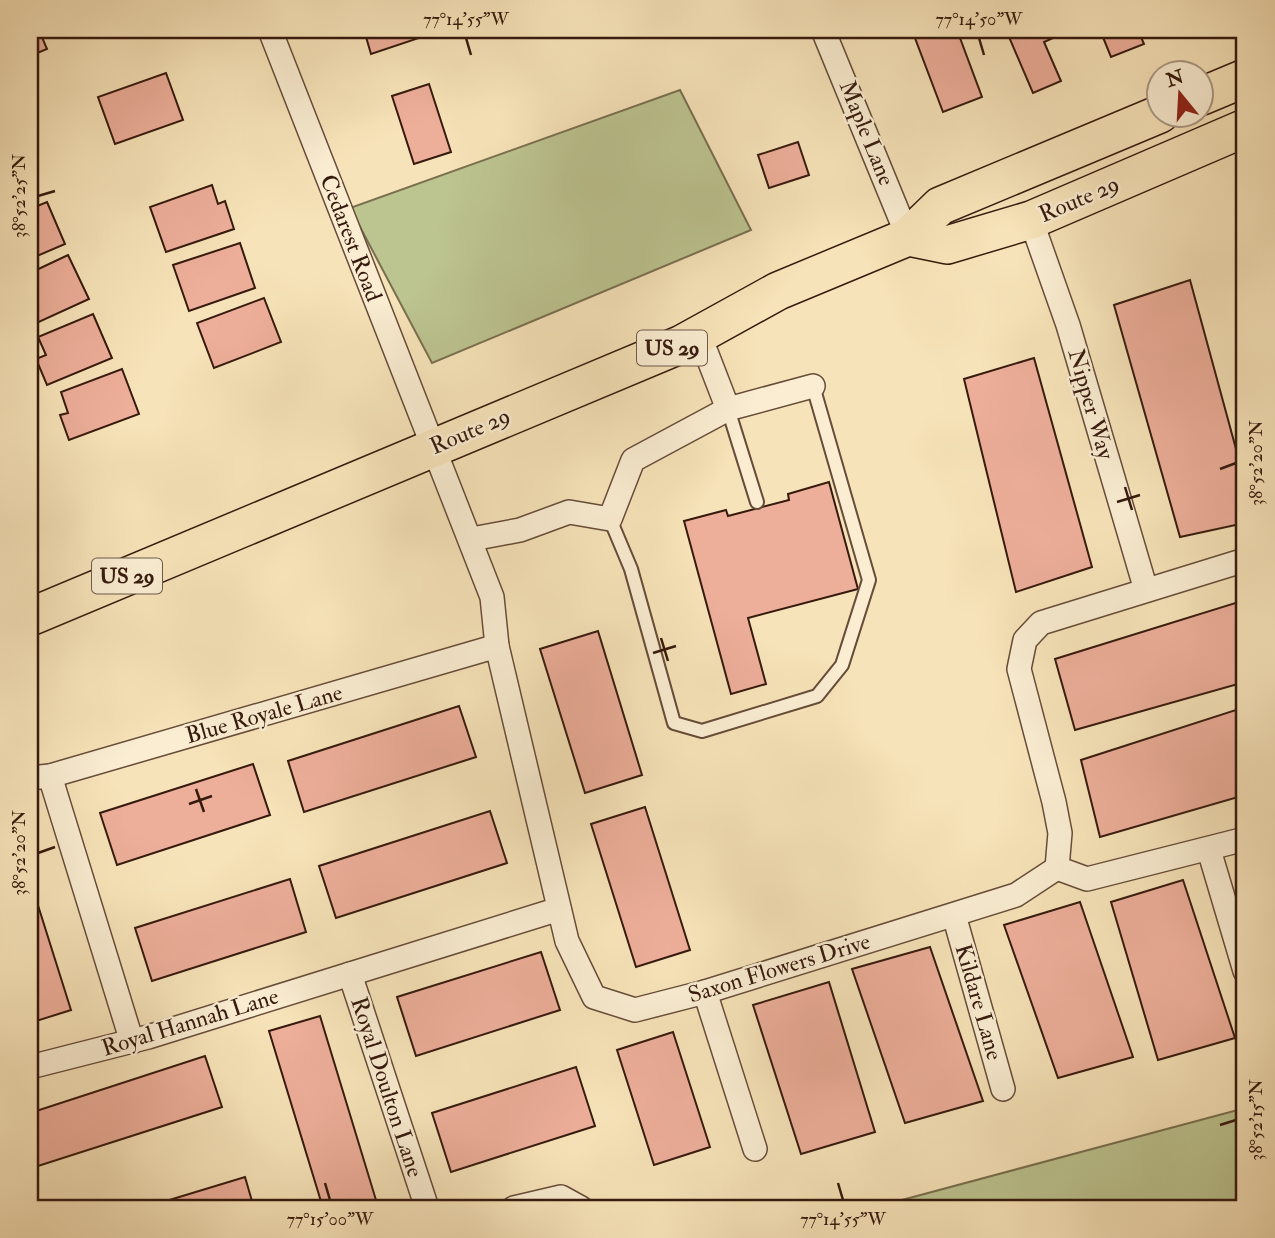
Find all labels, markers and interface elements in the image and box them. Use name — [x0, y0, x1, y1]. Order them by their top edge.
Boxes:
text: 77°14'55"W — [423, 8, 509, 31]
text: 77°14'50"W — [936, 8, 1023, 31]
north arrow — [1146, 60, 1216, 130]
text: N — [1162, 64, 1188, 93]
street label: Maple Lane — [832, 76, 901, 191]
text: 38°52'25"N — [8, 154, 31, 238]
street label: Route 29 — [1034, 169, 1124, 229]
street label: Cedarest Road — [314, 170, 388, 306]
road number: US 29 — [637, 330, 707, 366]
street label: Nipper Way — [1060, 345, 1121, 464]
street label: Route 29 — [425, 401, 515, 461]
text: 38°52'20"N — [1245, 420, 1268, 506]
road number: US 29 — [92, 558, 162, 594]
street label: Blue Royale Lane — [182, 678, 346, 750]
text: 38°52'20"N — [8, 810, 31, 896]
street label: Saxon Flowers Drive — [685, 926, 874, 1009]
street label: Kildare Lane — [949, 941, 1009, 1064]
street label: Royal Hannah Lane — [98, 981, 282, 1063]
street label: Royal Doulton Lane — [344, 993, 430, 1181]
text: 38°52'15"N — [1245, 1079, 1268, 1161]
text: 77°15'00"W — [287, 1208, 374, 1231]
text: 77°14'55"W — [800, 1208, 886, 1231]

